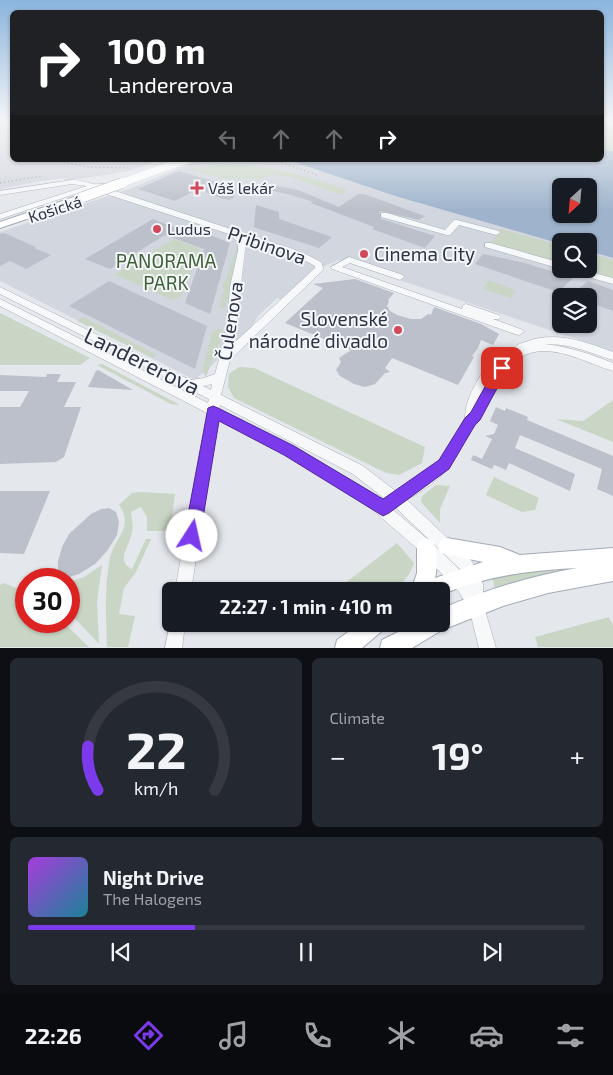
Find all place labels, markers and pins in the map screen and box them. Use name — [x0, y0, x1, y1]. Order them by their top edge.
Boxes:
place label: Váš lekár — [208, 178, 275, 197]
marker: Váš lekár — [190, 181, 204, 195]
place label: Ludus — [167, 219, 211, 238]
marker: Ludus — [151, 223, 163, 235]
place label: Cinema City — [374, 242, 475, 265]
marker: Cinema City — [358, 248, 370, 260]
place label: Slovenské národné divadlo — [249, 307, 388, 352]
marker: Slovenské národné divadlo — [392, 324, 404, 336]
pin — [481, 347, 523, 389]

